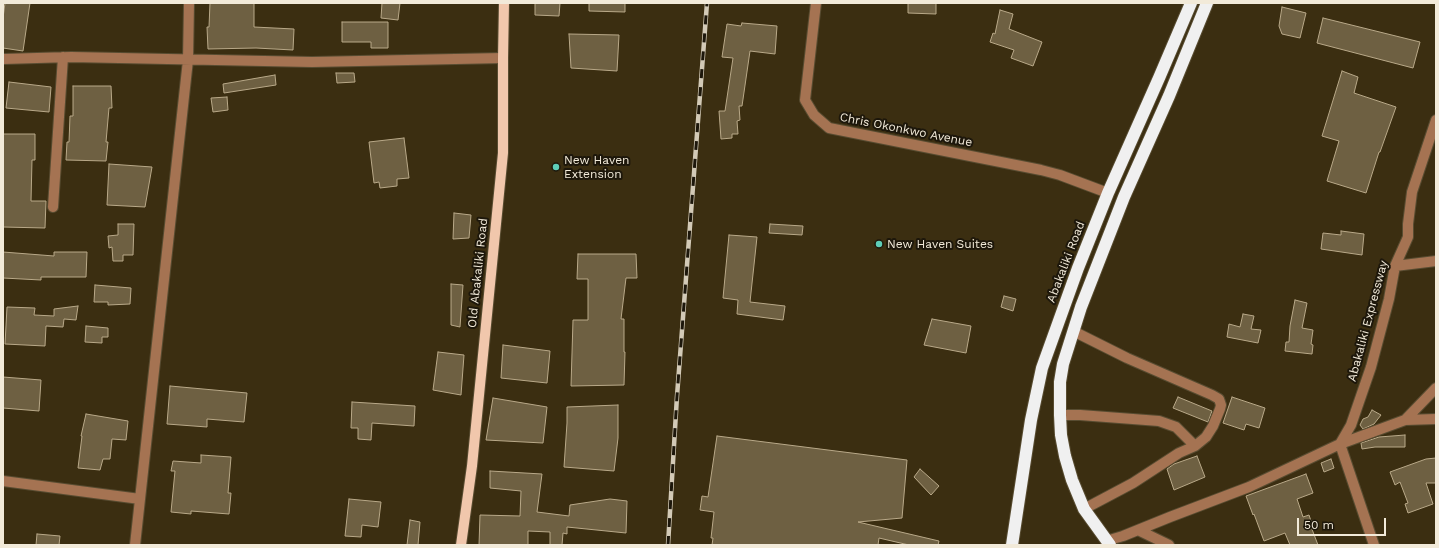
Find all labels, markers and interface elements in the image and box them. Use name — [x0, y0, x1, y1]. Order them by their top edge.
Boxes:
street label: Chris Okonkwo Avenue — [839, 110, 973, 150]
place label: New Haven Extension — [564, 153, 630, 181]
marker: New Haven Extension — [551, 162, 561, 172]
street label: Old Abakaliki Road — [465, 217, 491, 329]
street label: Abakaliki Road — [1044, 219, 1088, 305]
place label: New Haven Suites — [887, 237, 993, 251]
marker: New Haven Suites — [874, 239, 884, 249]
street label: Abakaliki Expressway — [1345, 259, 1391, 383]
scale bar — [1299, 510, 1388, 536]
text: 50 m — [1304, 518, 1334, 532]

